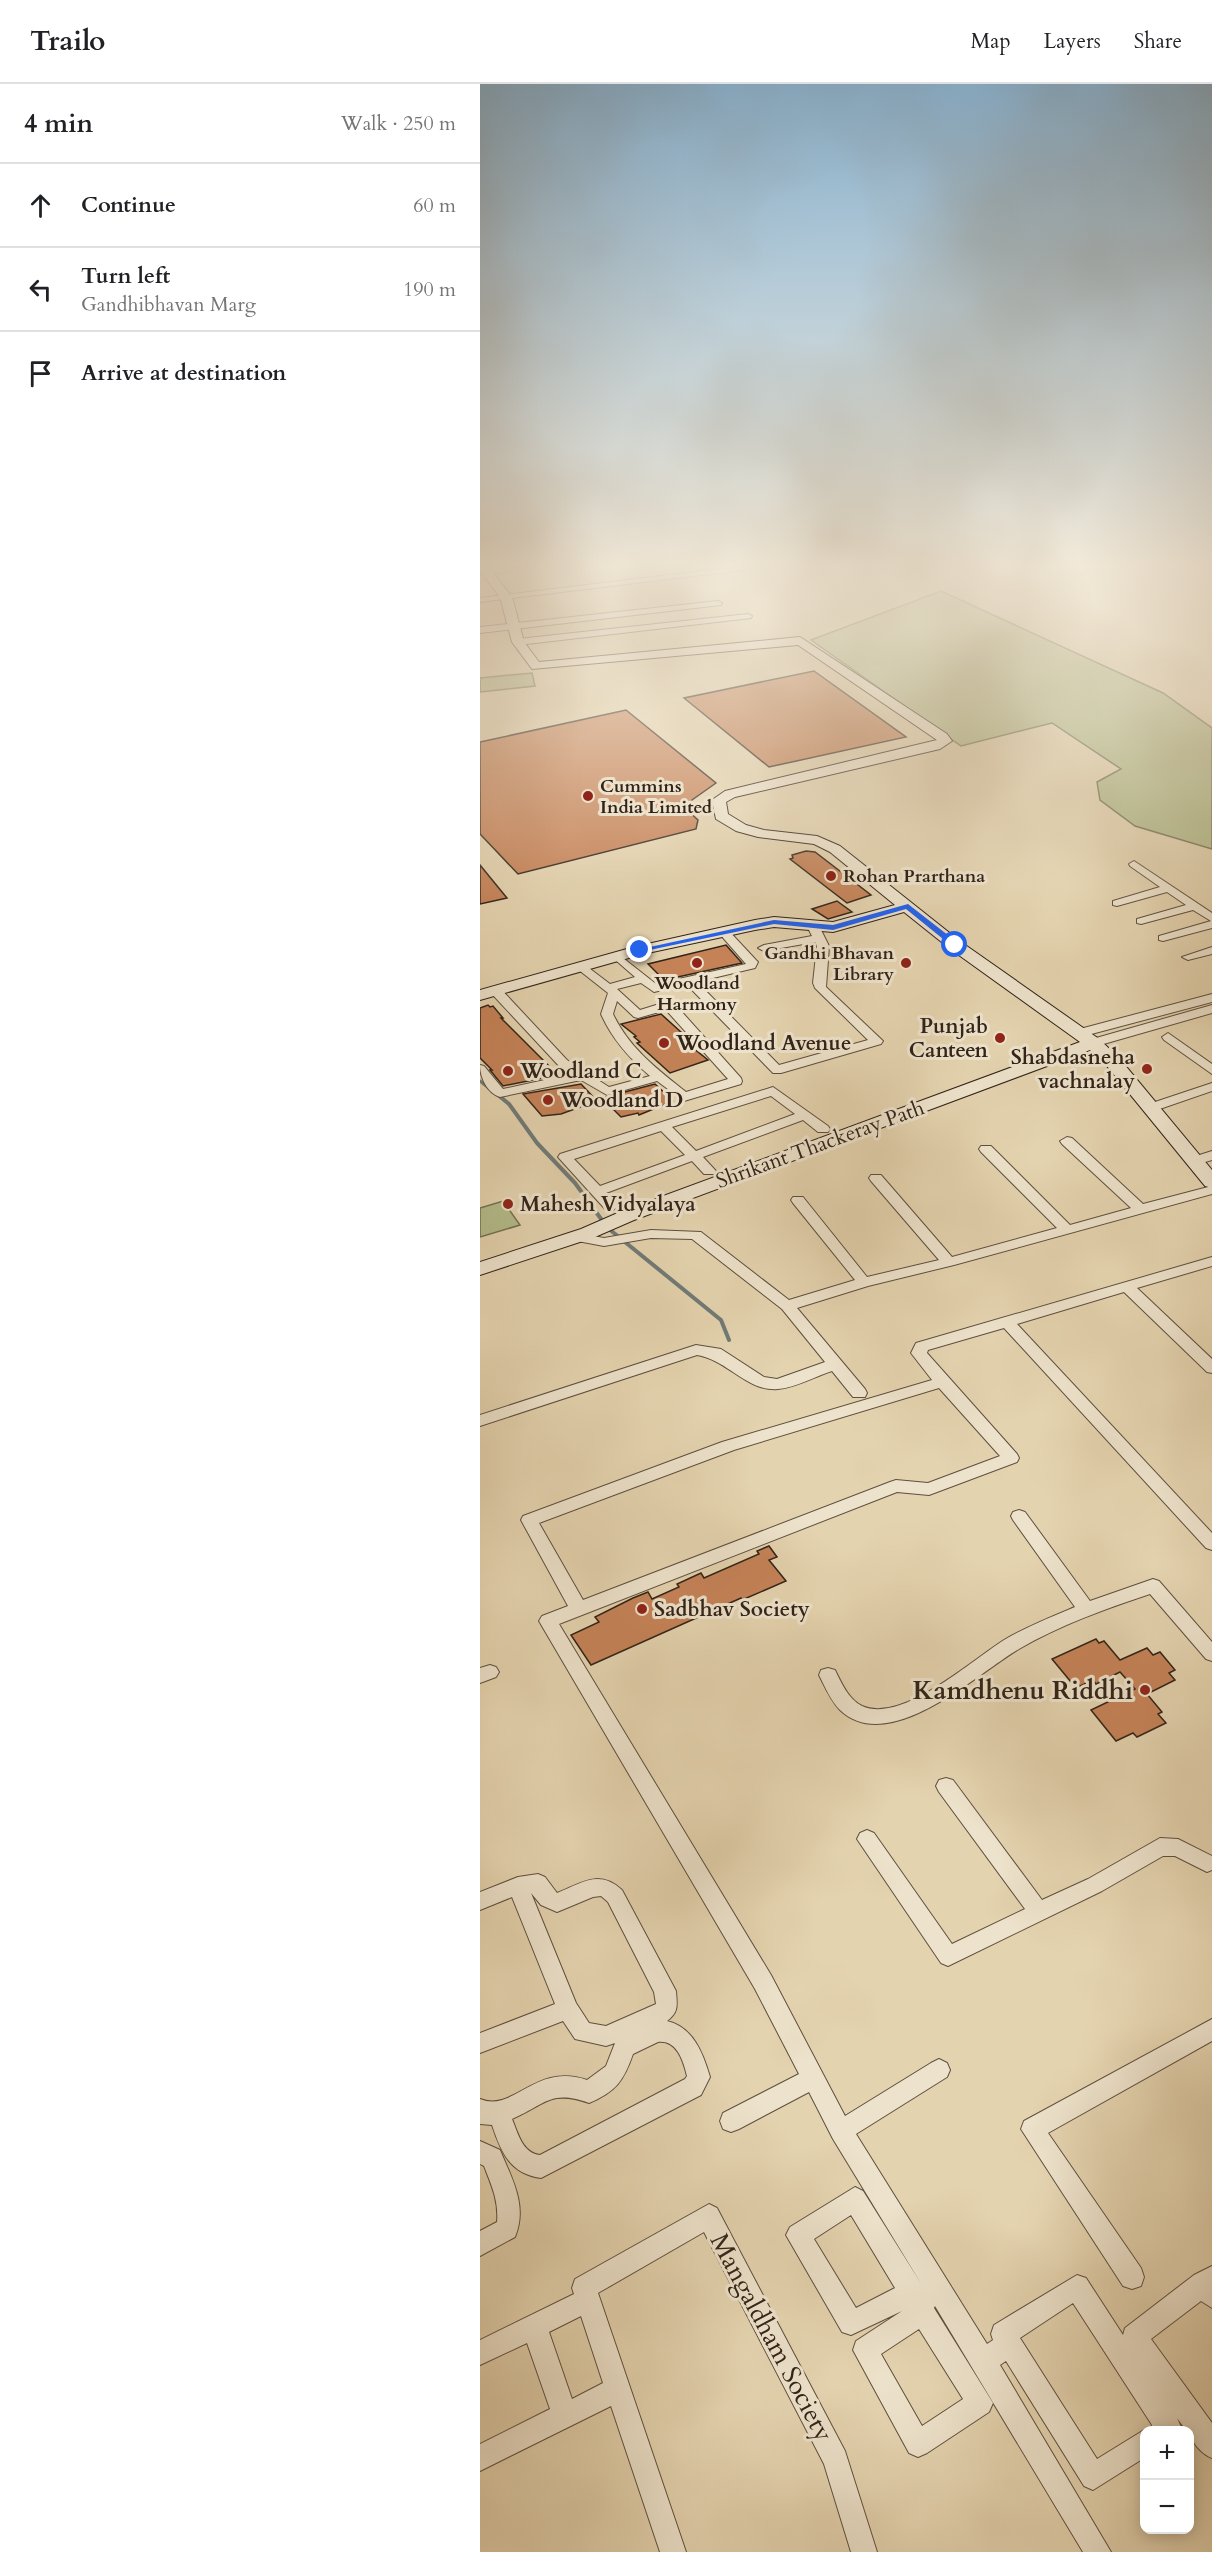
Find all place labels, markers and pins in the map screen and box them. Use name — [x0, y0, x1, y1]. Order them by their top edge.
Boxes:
place label: Cummins India Limited — [600, 774, 713, 820]
marker: Cummins India Limited — [581, 789, 595, 803]
place label: Rohan Prarthana — [843, 864, 985, 889]
marker: Rohan Prarthana — [824, 869, 838, 883]
place label: Gandhi Bhavan Library — [764, 941, 895, 987]
marker: Woodland Harmony — [690, 956, 704, 970]
marker: Gandhi Bhavan Library — [899, 956, 913, 970]
place label: Woodland Harmony — [653, 971, 740, 1017]
place label: Punjab Canteen — [909, 1012, 988, 1065]
place label: Woodland Avenue — [675, 1029, 851, 1058]
marker: Punjab Canteen — [993, 1031, 1007, 1045]
marker: Woodland Avenue — [657, 1036, 671, 1050]
place label: Shabdasneha vachnalay — [1011, 1043, 1136, 1096]
place label: Woodland C — [519, 1057, 642, 1086]
marker: Shabdasneha vachnalay — [1140, 1062, 1154, 1076]
marker: Woodland C — [501, 1064, 515, 1078]
place label: Woodland D — [559, 1086, 683, 1115]
marker: Woodland D — [541, 1093, 555, 1107]
place label: Mahesh Vidyalaya — [520, 1190, 696, 1219]
marker: Mahesh Vidyalaya — [501, 1197, 515, 1211]
place label: Sadbhav Society — [654, 1595, 810, 1624]
marker: Sadbhav Society — [635, 1602, 649, 1616]
place label: Kamdhenu Riddhi — [912, 1673, 1133, 1708]
marker: Kamdhenu Riddhi — [1138, 1683, 1152, 1697]

